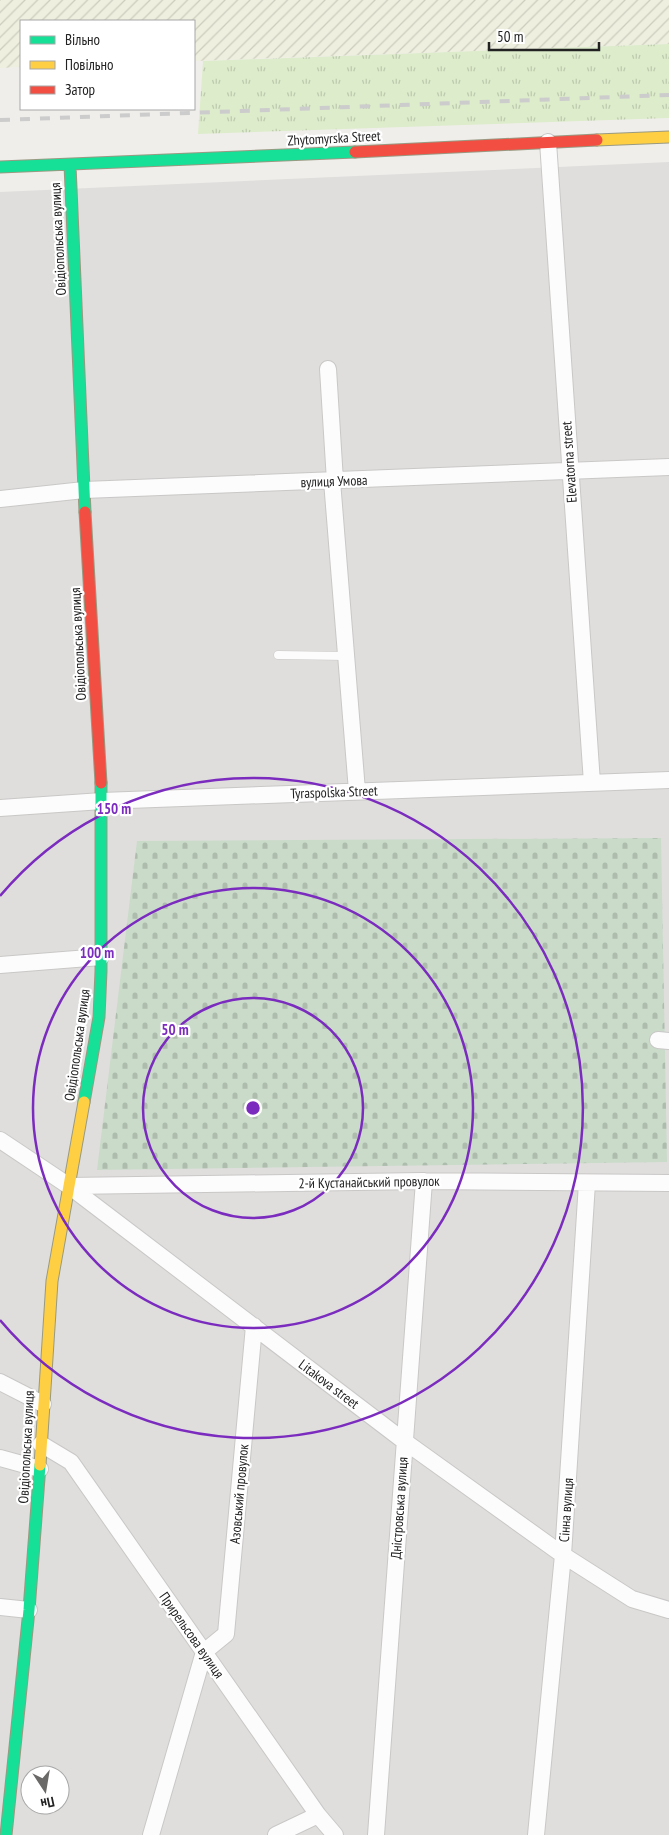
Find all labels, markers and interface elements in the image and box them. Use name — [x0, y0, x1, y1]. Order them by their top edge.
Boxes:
legend — [20, 20, 195, 110]
scale bar — [489, 20, 599, 52]
text: 50 m — [497, 27, 523, 46]
text: Вільно — [65, 30, 100, 49]
text: Повільно — [65, 55, 113, 74]
text: Затор — [65, 80, 95, 99]
street label: Zhytomyrska Street — [287, 127, 381, 149]
street label: Овідіопольська вулиця — [46, 182, 70, 296]
street label: Elevatorna street — [557, 420, 581, 503]
street label: вулиця Умова — [300, 471, 368, 491]
street label: Овідіопольська вулиця — [66, 587, 90, 701]
street label: Tyraspolska Street — [290, 781, 378, 803]
text: 150 m — [97, 799, 131, 818]
text: 100 m — [80, 943, 114, 962]
street label: Овідіопольська вулиця — [60, 988, 94, 1102]
text: 50 m — [161, 1020, 189, 1039]
centre of rings — [244, 1099, 262, 1117]
street label: 2-й Кустанайський провулок — [298, 1172, 440, 1192]
street label: Litakova street — [295, 1355, 363, 1413]
street label: Овідіопольська вулиця — [14, 1390, 38, 1504]
street label: Азовський провулок — [226, 1443, 252, 1545]
street label: Дністровська вулиця — [386, 1456, 412, 1560]
street label: Сінна вулиця — [555, 1477, 577, 1543]
street label: Прирельсова вулиця — [156, 1588, 228, 1682]
north arrow — [20, 1765, 70, 1815]
text: Пн — [39, 1793, 56, 1813]

